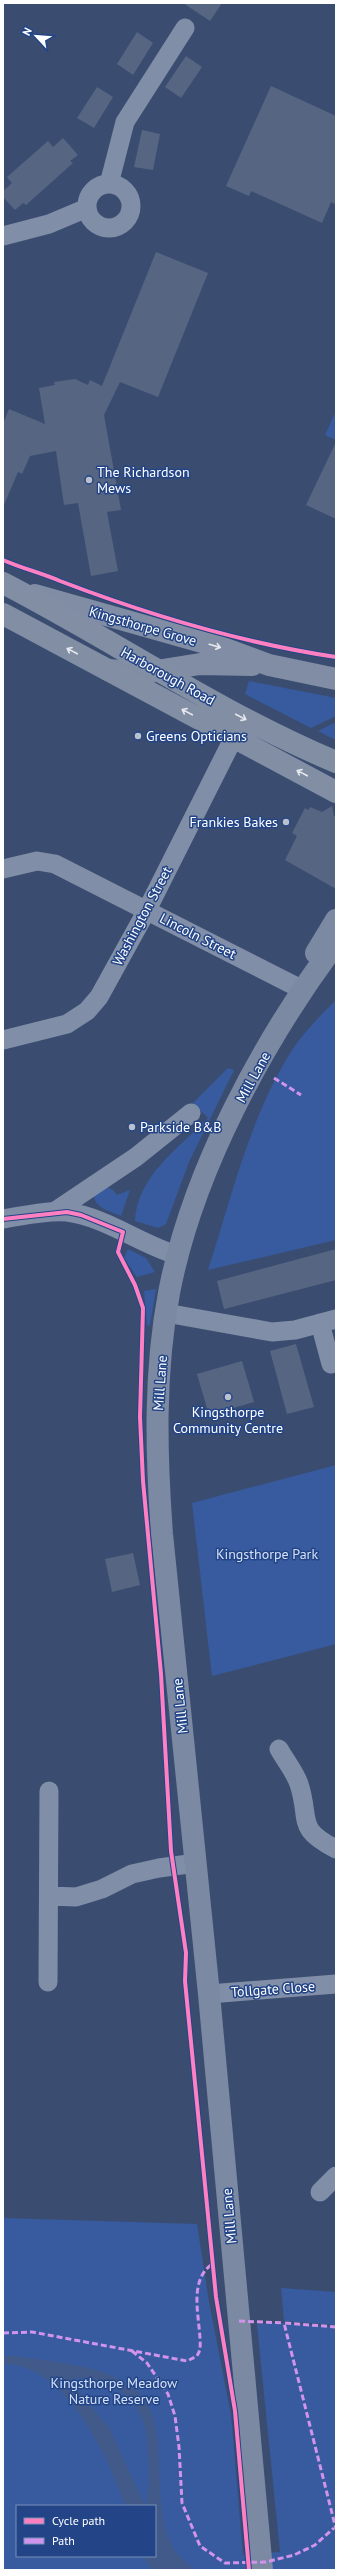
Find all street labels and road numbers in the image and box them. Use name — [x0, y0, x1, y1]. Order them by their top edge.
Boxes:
street label: Kingsthorpe Grove — [87, 602, 199, 650]
street label: Harborough Road — [118, 643, 218, 709]
street label: Washington Street — [108, 863, 176, 969]
street label: Lincoln Street — [157, 909, 239, 963]
street label: Mill Lane — [232, 1048, 274, 1106]
street label: Mill Lane — [149, 1355, 171, 1411]
street label: Mill Lane — [168, 1678, 192, 1734]
street label: Tollgate Close — [230, 1977, 316, 2001]
street label: Mill Lane — [218, 2188, 240, 2244]

